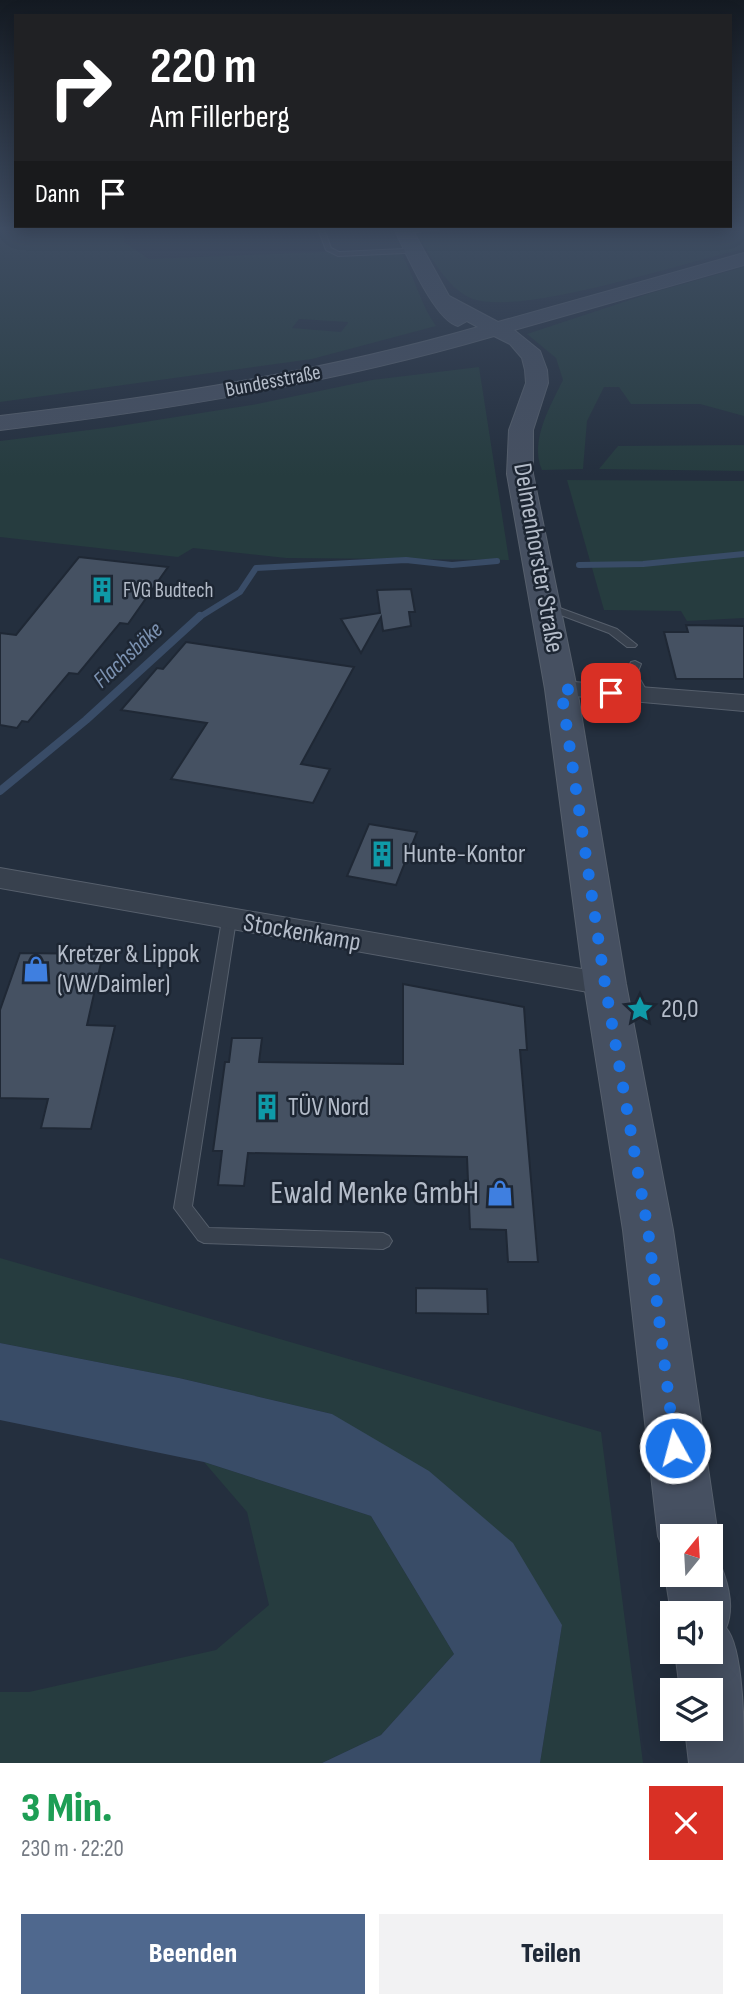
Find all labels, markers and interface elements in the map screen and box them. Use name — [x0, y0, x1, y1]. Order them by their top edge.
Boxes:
text: 220 m — [150, 38, 256, 97]
icon: right — [35, 42, 126, 133]
text: Am Fillerberg — [150, 98, 290, 137]
icon: arrive — [94, 175, 132, 213]
text: Dann — [35, 179, 80, 210]
street label: Bundesstraße — [223, 360, 323, 402]
street label: Delmenhorster Straße — [506, 461, 570, 655]
building icon: FVG Budtech — [87, 575, 117, 605]
place label: FVG Budtech — [123, 578, 214, 603]
water label: Flachsbäke — [88, 616, 168, 694]
pin — [581, 663, 641, 723]
icon: arrive — [592, 674, 630, 712]
building icon: Hunte-Kontor — [367, 839, 397, 869]
place label: Hunte-Kontor — [403, 839, 526, 870]
street label: Stockenkamp — [241, 907, 363, 959]
place label: Kretzer & Lippok (VW/Daimler) — [57, 939, 199, 1000]
shop icon: Kretzer & Lippok (VW/Daimler) — [21, 954, 51, 984]
place icon: 20,0 — [625, 994, 655, 1024]
place label: 20,0 — [661, 994, 699, 1025]
building icon: TÜV Nord — [252, 1092, 282, 1122]
place label: TÜV Nord — [288, 1092, 369, 1123]
place label: Ewald Menke GmbH — [270, 1174, 479, 1213]
shop icon: Ewald Menke GmbH — [485, 1178, 515, 1208]
position arrow — [638, 1411, 712, 1485]
north arrow — [660, 1524, 723, 1587]
map controls — [660, 1524, 723, 1741]
button: sound — [660, 1601, 723, 1664]
button: layers — [660, 1678, 723, 1741]
text: 3 Min. — [21, 1783, 112, 1834]
button: close — [649, 1786, 723, 1860]
text: 230 m · 22:20 — [21, 1835, 124, 1863]
button: Beenden — [21, 1914, 365, 1994]
button: Teilen — [379, 1914, 723, 1994]

